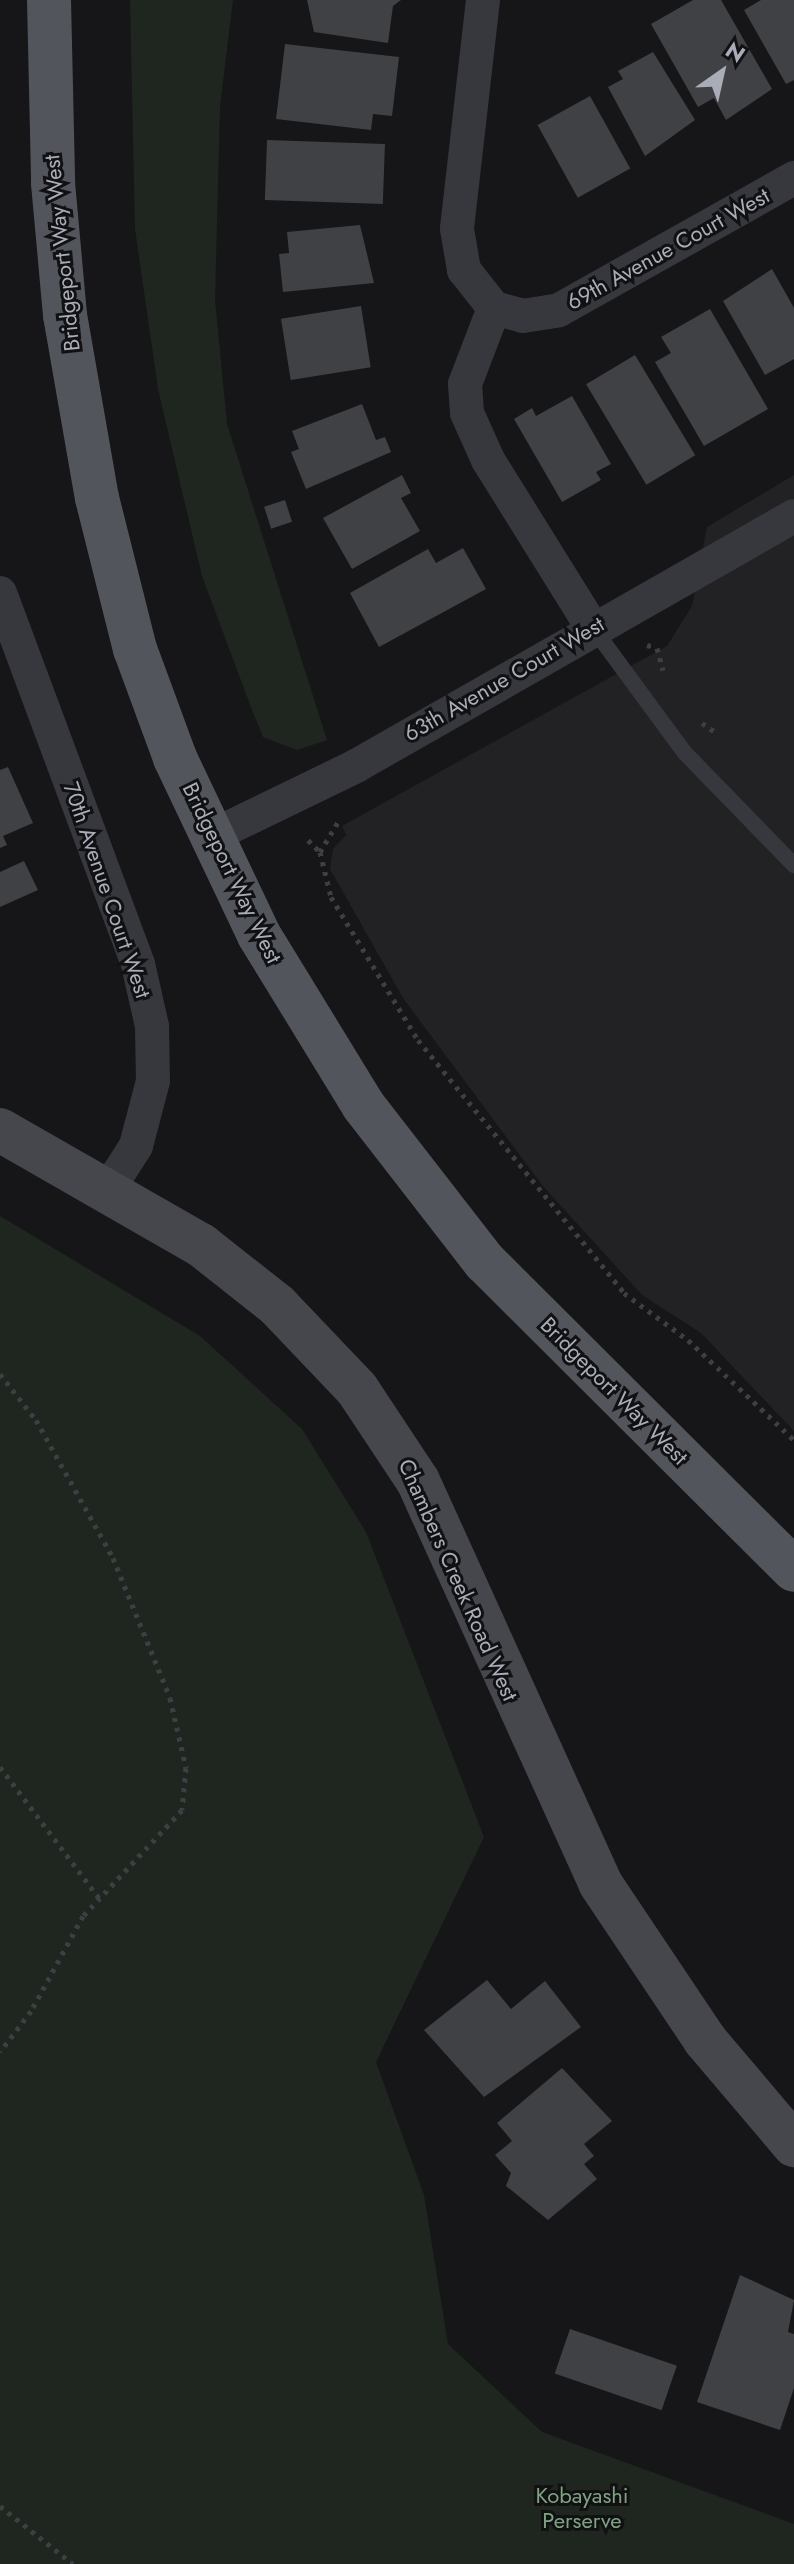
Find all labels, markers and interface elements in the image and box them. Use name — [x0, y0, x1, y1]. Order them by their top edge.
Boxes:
north arrow — [682, 32, 762, 112]
text: N — [719, 34, 752, 70]
street label: Bridgeport Way West — [39, 153, 85, 353]
street label: 69th Avenue Court West — [562, 182, 774, 316]
street label: 63th Avenue Court West — [399, 611, 609, 747]
street label: 70th Avenue Court West — [58, 778, 156, 1002]
street label: Bridgeport Way West — [177, 778, 287, 968]
street label: Bridgeport Way West — [535, 1312, 693, 1470]
street label: Chambers Creek Road West — [393, 1455, 523, 1705]
park label: Kobayashi Perserve — [535, 2482, 629, 2534]

